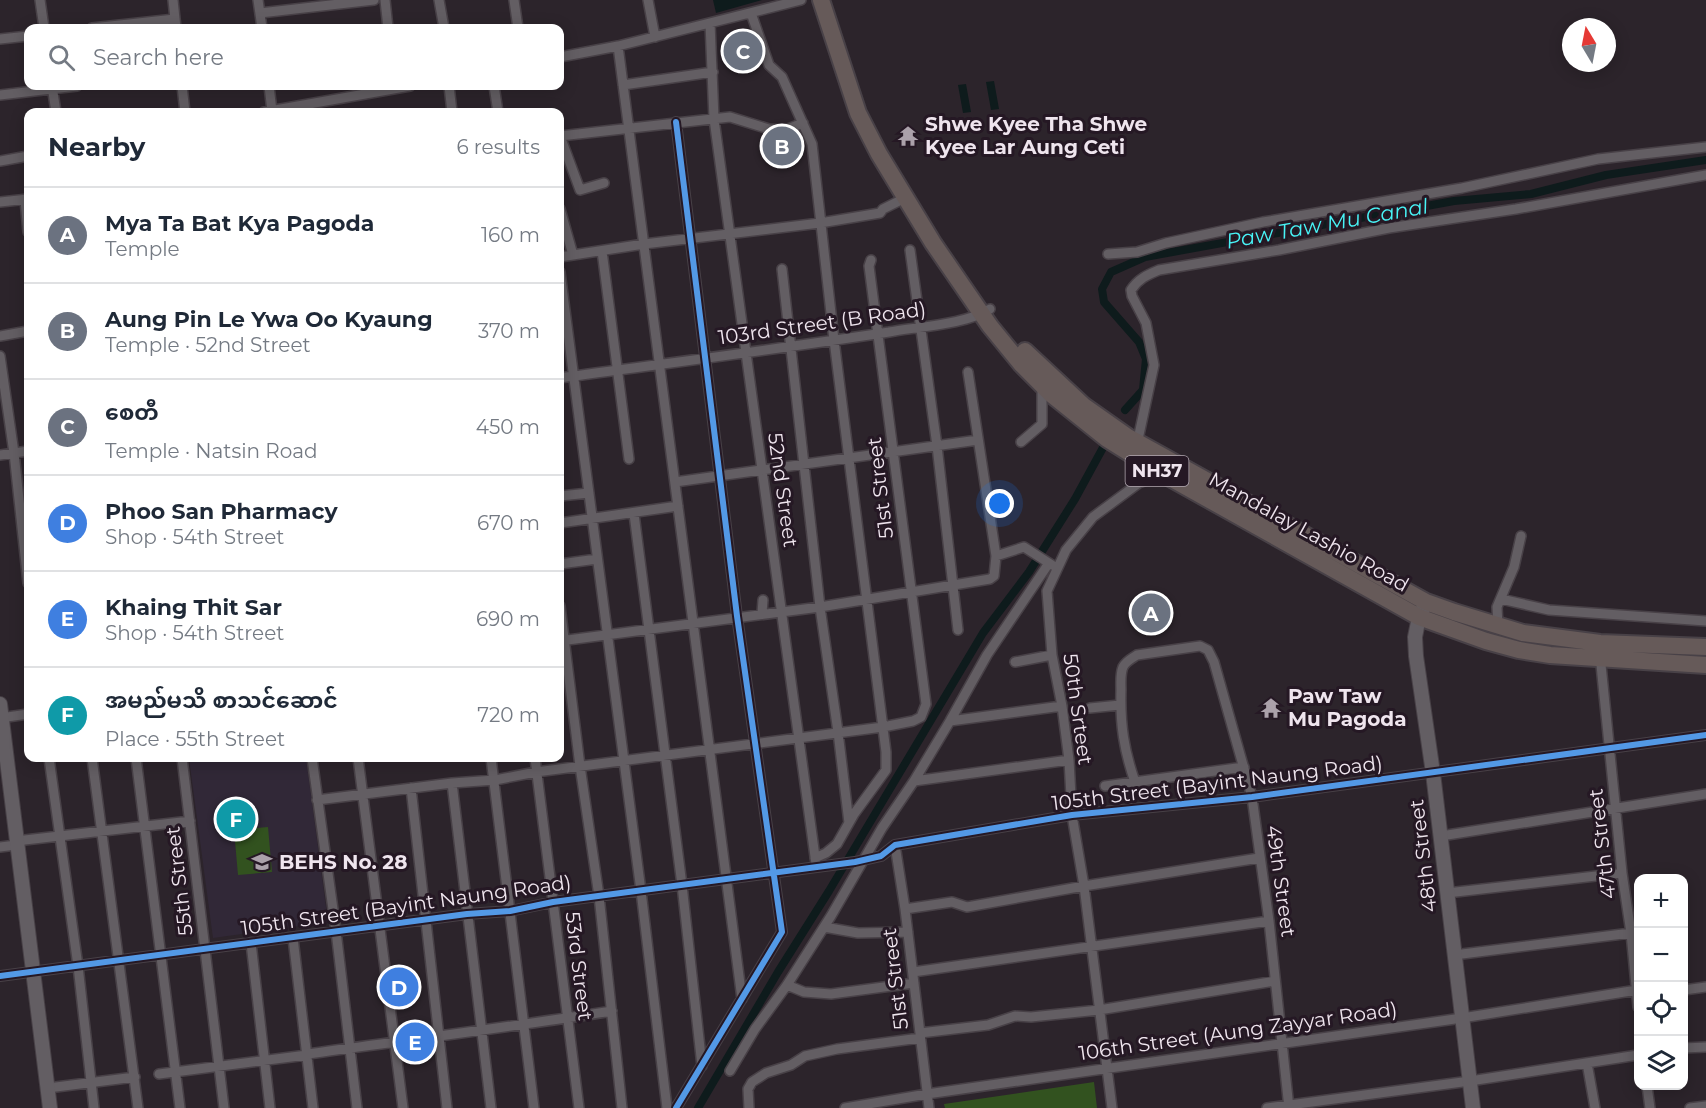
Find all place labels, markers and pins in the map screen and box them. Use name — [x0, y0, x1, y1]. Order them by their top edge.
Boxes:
pin: C — [724, 28, 762, 74]
place label: Shwe Kyee Tha Shwe Kyee Lar Aung Ceti — [925, 112, 1147, 159]
pin: B — [762, 124, 802, 168]
temple icon: Shwe Kyee Tha Shwe Kyee Lar Aung Ceti — [896, 124, 920, 148]
pin: A — [1132, 590, 1170, 636]
place label: Paw Taw Mu Pagoda — [1288, 684, 1407, 731]
temple icon: Paw Taw Mu Pagoda — [1259, 696, 1283, 720]
pin: F — [216, 796, 256, 842]
school or university icon: BEHS No. 28 — [250, 850, 274, 874]
place label: BEHS No. 28 — [279, 850, 407, 874]
pin: D — [380, 964, 418, 1010]
pin: E — [396, 1020, 434, 1064]

